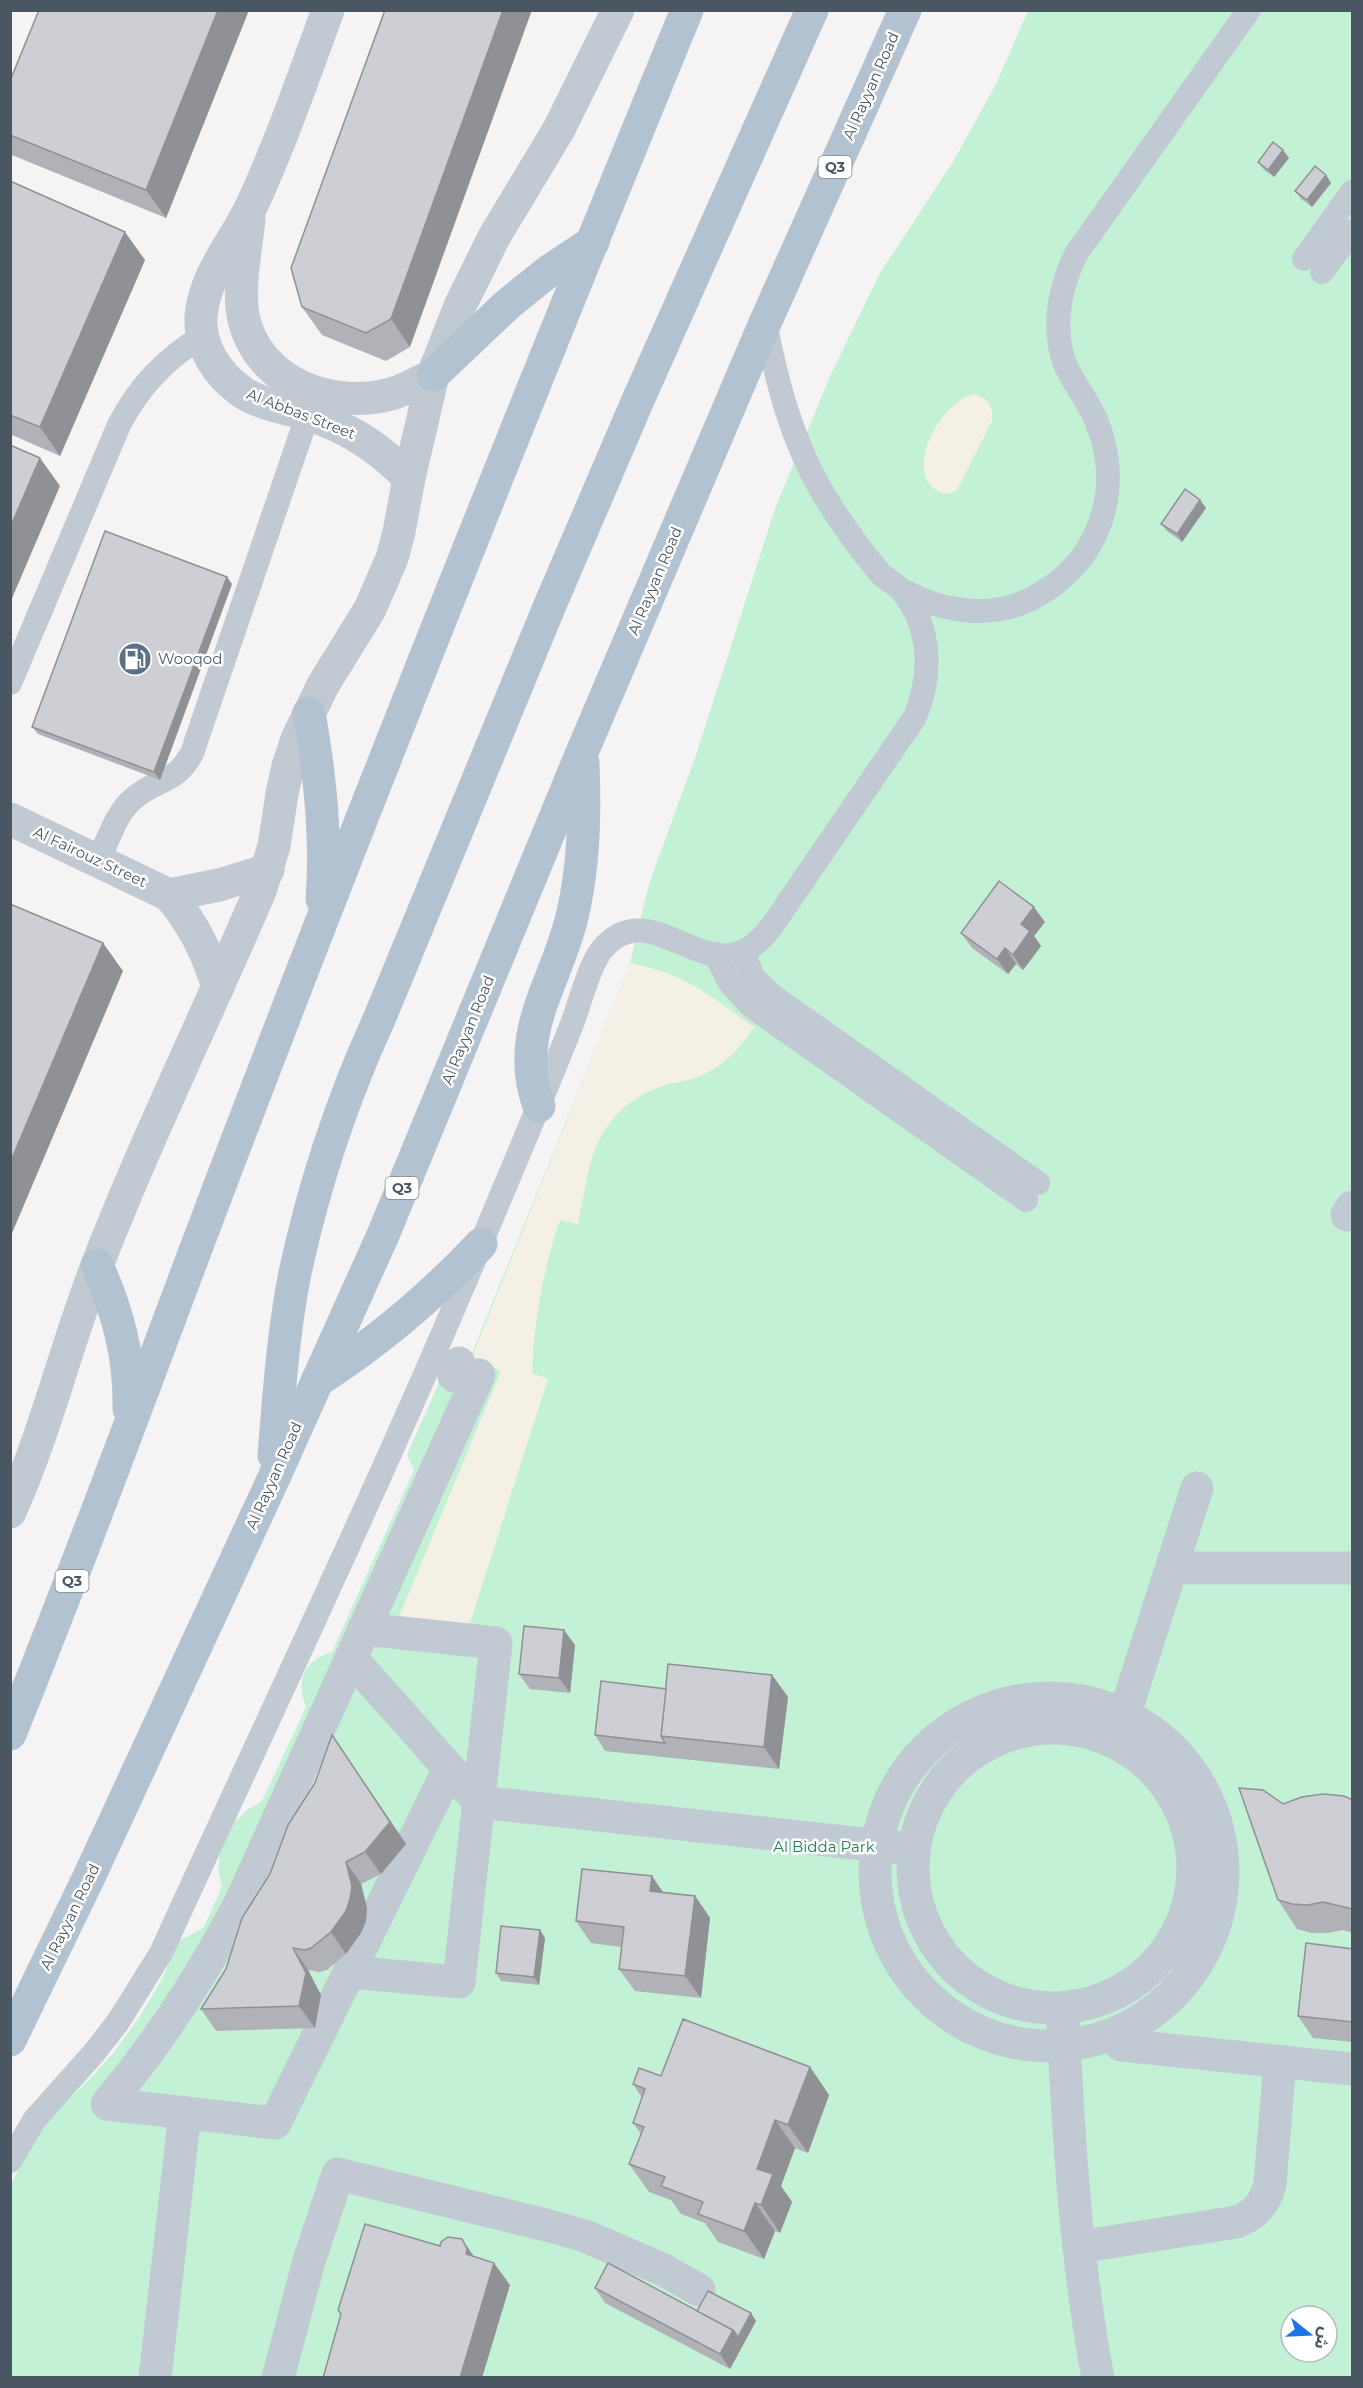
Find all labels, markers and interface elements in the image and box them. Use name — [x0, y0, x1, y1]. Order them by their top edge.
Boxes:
street label: Al Rayyan Road — [838, 29, 903, 143]
road number: Q3 — [818, 156, 852, 178]
street label: Al Abbas Street — [244, 384, 358, 443]
street label: Al Rayyan Road — [623, 524, 686, 638]
fuel station icon: Wooqod — [117, 641, 153, 677]
place label: Wooqod — [158, 649, 222, 668]
street label: Al Fairouz Street — [30, 822, 150, 891]
street label: Al Rayyan Road — [437, 972, 498, 1087]
road number: Q3 — [386, 1177, 418, 1199]
street label: Al Rayyan Road — [241, 1419, 306, 1533]
road number: Q3 — [56, 1570, 88, 1592]
park label: Al Bidda Park — [773, 1837, 875, 1856]
street label: Al Rayyan Road — [36, 1860, 104, 1973]
north arrow — [1279, 2304, 1339, 2364]
text: ش — [1310, 2325, 1335, 2352]

